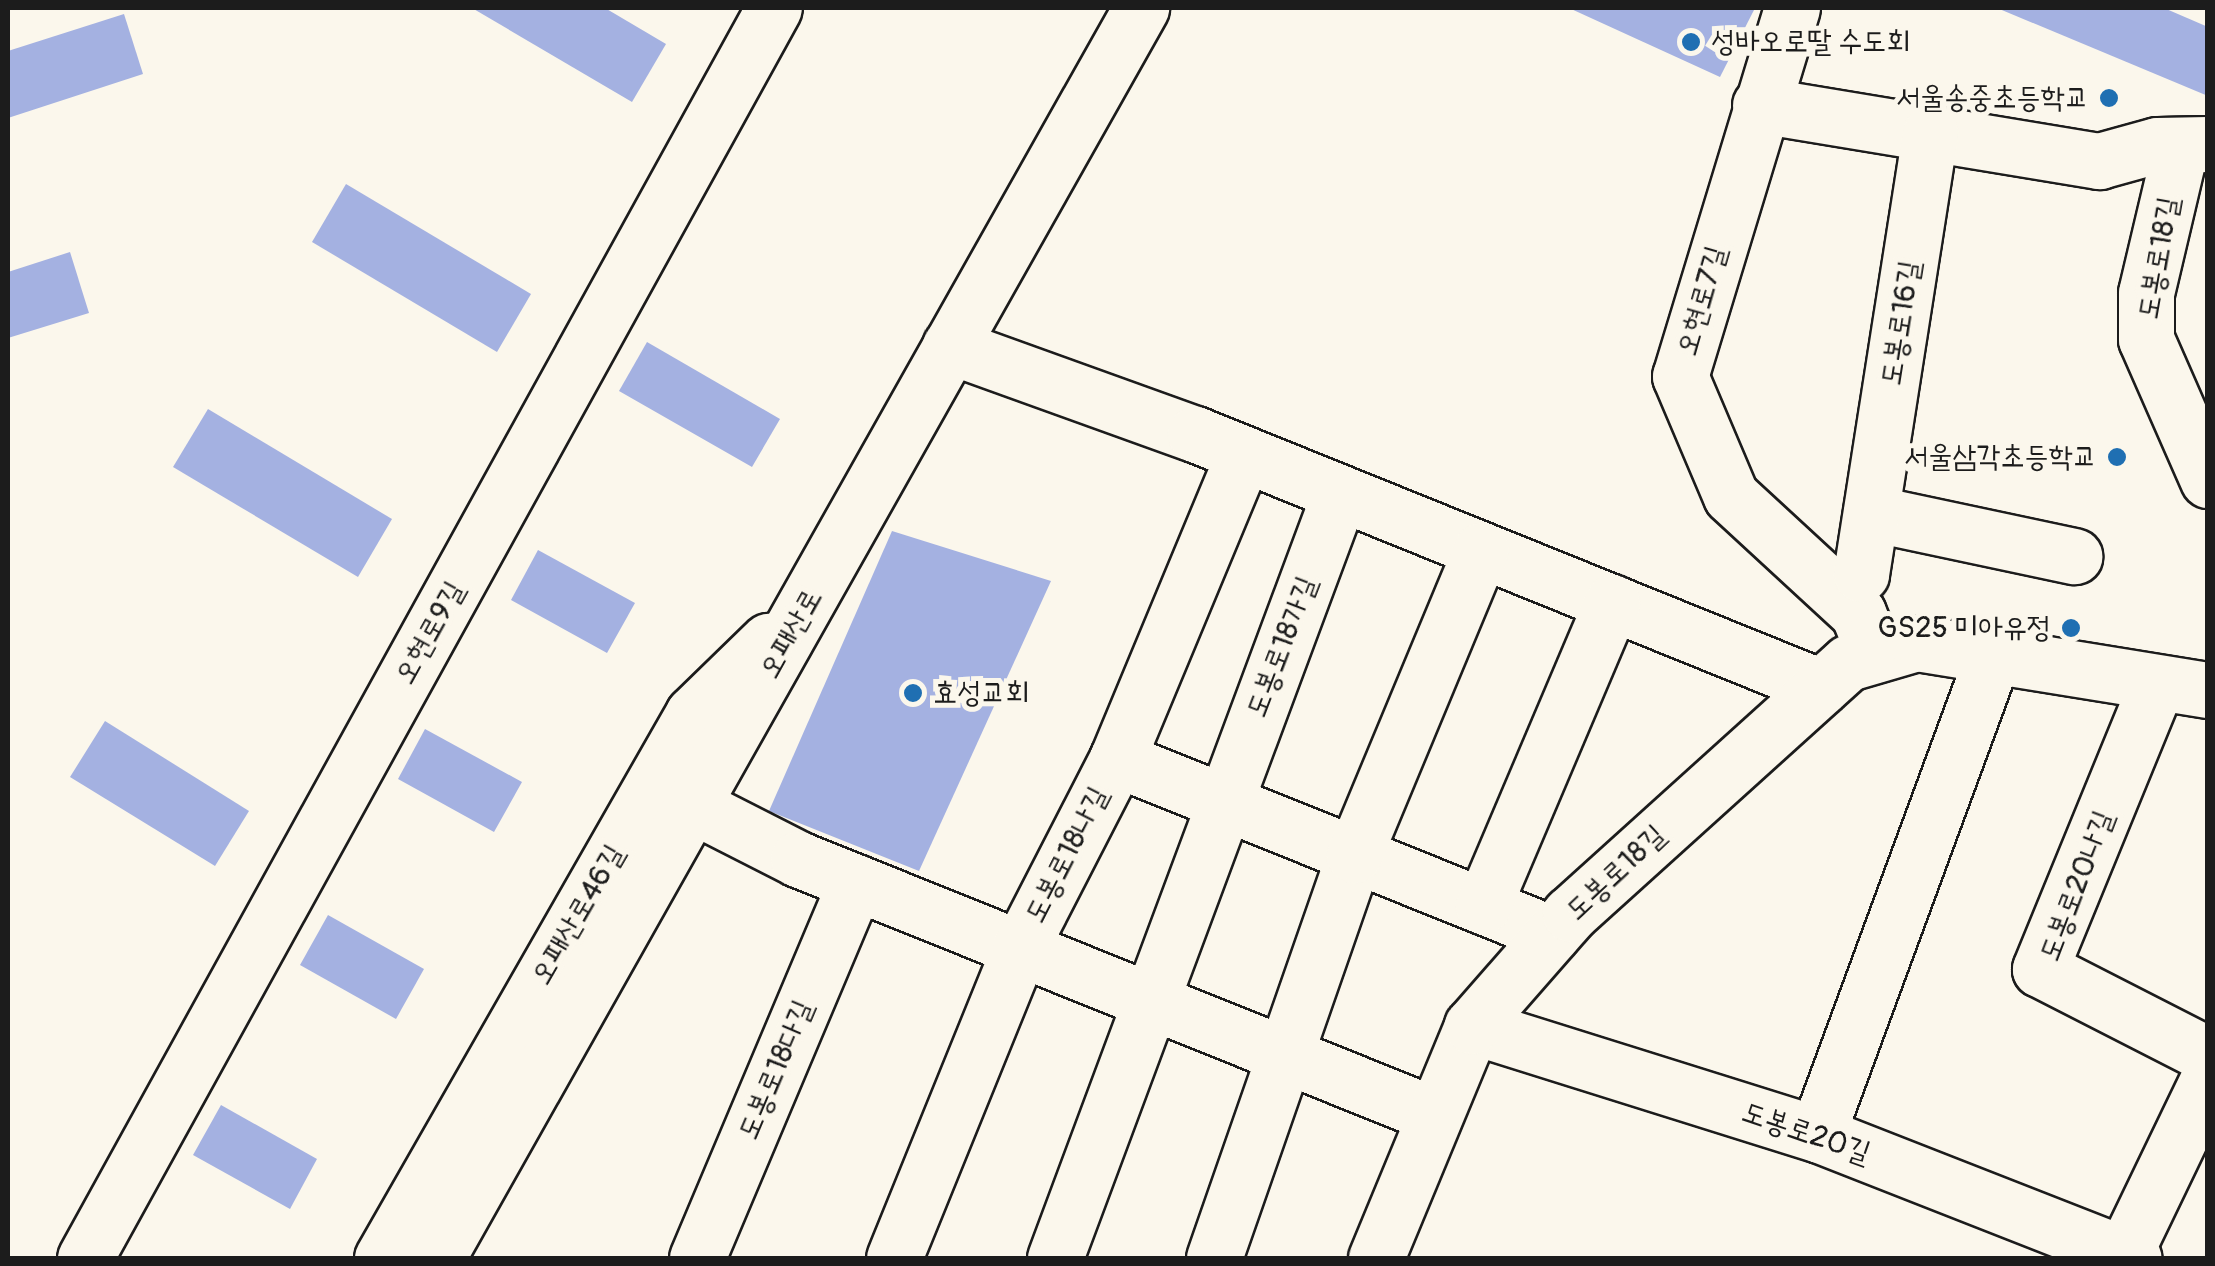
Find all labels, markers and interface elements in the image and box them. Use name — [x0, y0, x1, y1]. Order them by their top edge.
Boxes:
place label: 성바오로딸 수도회 — [1711, 24, 1911, 60]
marker: 성바오로딸 수도회 — [1680, 31, 1702, 53]
place label: 서울송중초등학교 — [1896, 80, 2089, 116]
marker: 서울송중초등학교 — [2098, 87, 2120, 109]
street label: 도봉로18길 — [2131, 194, 2187, 322]
street label: 오현로7길 — [1669, 242, 1735, 360]
street label: 도봉로16길 — [1873, 258, 1929, 388]
place label: 서울삼각초등학교 — [1904, 439, 2097, 475]
marker: 서울삼각초등학교 — [2106, 446, 2128, 468]
street label: 도봉로18가길 — [1239, 572, 1325, 722]
street label: 오현로9길 — [387, 575, 473, 691]
street label: 오패산로 — [752, 583, 830, 685]
place label: GS25 미아유정 — [1878, 610, 2051, 646]
marker: GS25 미아유정 — [2060, 617, 2082, 639]
place label: 효성교회 — [933, 675, 1030, 711]
marker: 효성교회 — [902, 682, 924, 704]
street label: 도봉로18나길 — [1017, 781, 1117, 929]
street label: 도봉로20나길 — [2032, 806, 2122, 966]
street label: 도봉로18길 — [1559, 818, 1673, 928]
street label: 오패산로46길 — [524, 839, 632, 991]
street label: 도봉로18다길 — [731, 995, 821, 1145]
street label: 도봉로20길 — [1737, 1094, 1875, 1172]

